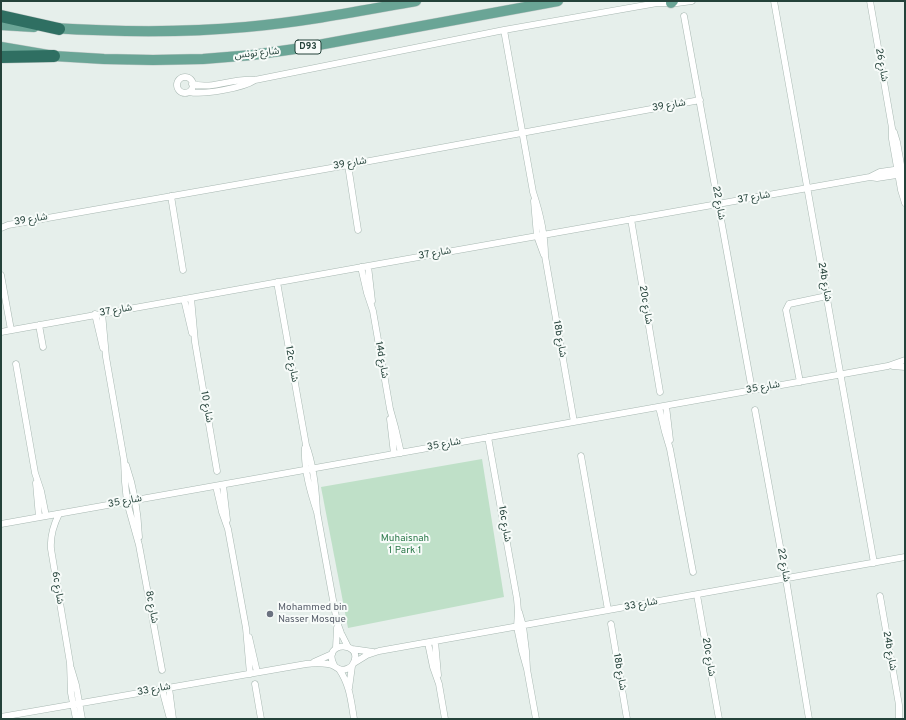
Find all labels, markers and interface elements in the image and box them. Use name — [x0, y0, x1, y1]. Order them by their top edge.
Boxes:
road number: D93 — [295, 40, 321, 54]
street label: شارع تونس — [234, 46, 280, 62]
street label: شارع 26 — [872, 47, 890, 83]
street label: شارع 39 — [651, 97, 687, 115]
street label: شارع 39 — [332, 155, 368, 173]
street label: شارع 22 — [709, 185, 727, 221]
street label: شارع 37 — [737, 189, 771, 207]
street label: شارع 39 — [13, 211, 49, 229]
street label: شارع 37 — [418, 245, 452, 263]
street label: 24b شارع — [815, 261, 833, 303]
street label: 20c شارع — [636, 285, 654, 325]
street label: شارع 37 — [99, 302, 133, 320]
street label: 18b شارع — [550, 320, 568, 358]
street label: 14d شارع — [372, 341, 390, 379]
street label: 12c شارع — [282, 345, 300, 383]
street label: شارع 35 — [745, 379, 781, 397]
street label: شارع 10 — [197, 390, 215, 424]
street label: شارع 35 — [426, 436, 462, 454]
street label: شارع 35 — [107, 493, 143, 511]
street label: 16c شارع — [495, 505, 513, 543]
park label: Muhaisnah 1 Park 1 — [381, 533, 429, 556]
street label: شارع 22 — [774, 547, 792, 583]
street label: 6c شارع — [49, 571, 65, 605]
street label: 8c شارع — [142, 590, 160, 624]
street label: شارع 33 — [623, 596, 659, 614]
place label: Mohammed bin Nasser Mosque — [278, 602, 347, 626]
marker: Mohammed bin Nasser Mosque — [265, 609, 275, 619]
street label: 24b شارع — [880, 630, 898, 672]
street label: 20c شارع — [699, 637, 717, 677]
street label: 18b شارع — [610, 653, 628, 691]
street label: شارع 33 — [136, 681, 172, 699]

